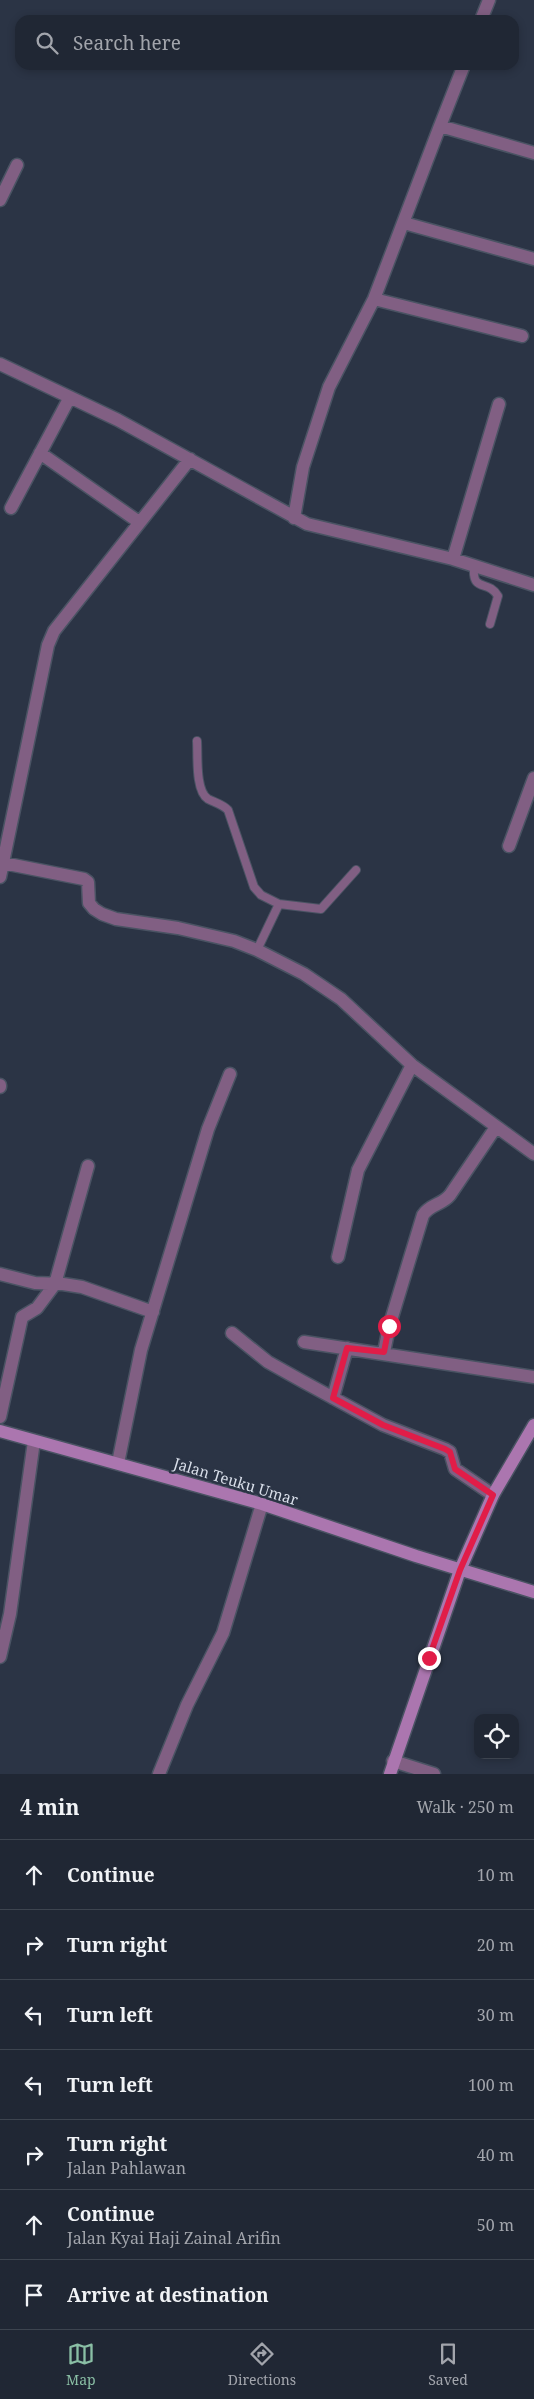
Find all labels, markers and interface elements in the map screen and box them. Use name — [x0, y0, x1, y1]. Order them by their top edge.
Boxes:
search box — [15, 15, 519, 70]
icon: search — [33, 29, 61, 57]
text: Search here — [73, 30, 181, 56]
route start — [378, 1315, 401, 1338]
street label: Jalan Teuku Umar — [170, 1452, 301, 1509]
route end — [418, 1647, 441, 1670]
map controls — [474, 1714, 519, 1759]
button: locate — [474, 1714, 519, 1759]
text: 4 min — [20, 1793, 79, 1821]
text: Walk · 250 m — [417, 1796, 514, 1818]
icon: ahead — [20, 1861, 48, 1889]
text: Continue — [67, 1862, 155, 1888]
text: 10 m — [477, 1864, 514, 1886]
icon: right — [20, 1931, 48, 1959]
text: Turn right — [67, 1932, 167, 1958]
text: 20 m — [477, 1934, 514, 1956]
icon: left — [20, 2001, 48, 2029]
text: Turn left — [67, 2002, 153, 2028]
text: 30 m — [477, 2004, 514, 2026]
icon: left — [20, 2071, 48, 2099]
text: Turn left — [67, 2072, 153, 2098]
text: 100 m — [468, 2074, 514, 2096]
text: Turn right — [67, 2131, 167, 2157]
icon: right — [20, 2141, 48, 2169]
text: 40 m — [477, 2144, 514, 2166]
text: Jalan Pahlawan — [67, 2157, 186, 2179]
text: Continue — [67, 2201, 155, 2227]
icon: ahead — [20, 2211, 48, 2239]
text: 50 m — [477, 2214, 514, 2236]
text: Jalan Kyai Haji Zainal Arifin — [67, 2227, 281, 2249]
icon: arrive — [20, 2281, 48, 2309]
text: Arrive at destination — [67, 2282, 269, 2308]
tab: Map — [66, 2340, 96, 2389]
tab: Directions — [228, 2340, 296, 2389]
tab: Saved — [428, 2340, 468, 2389]

